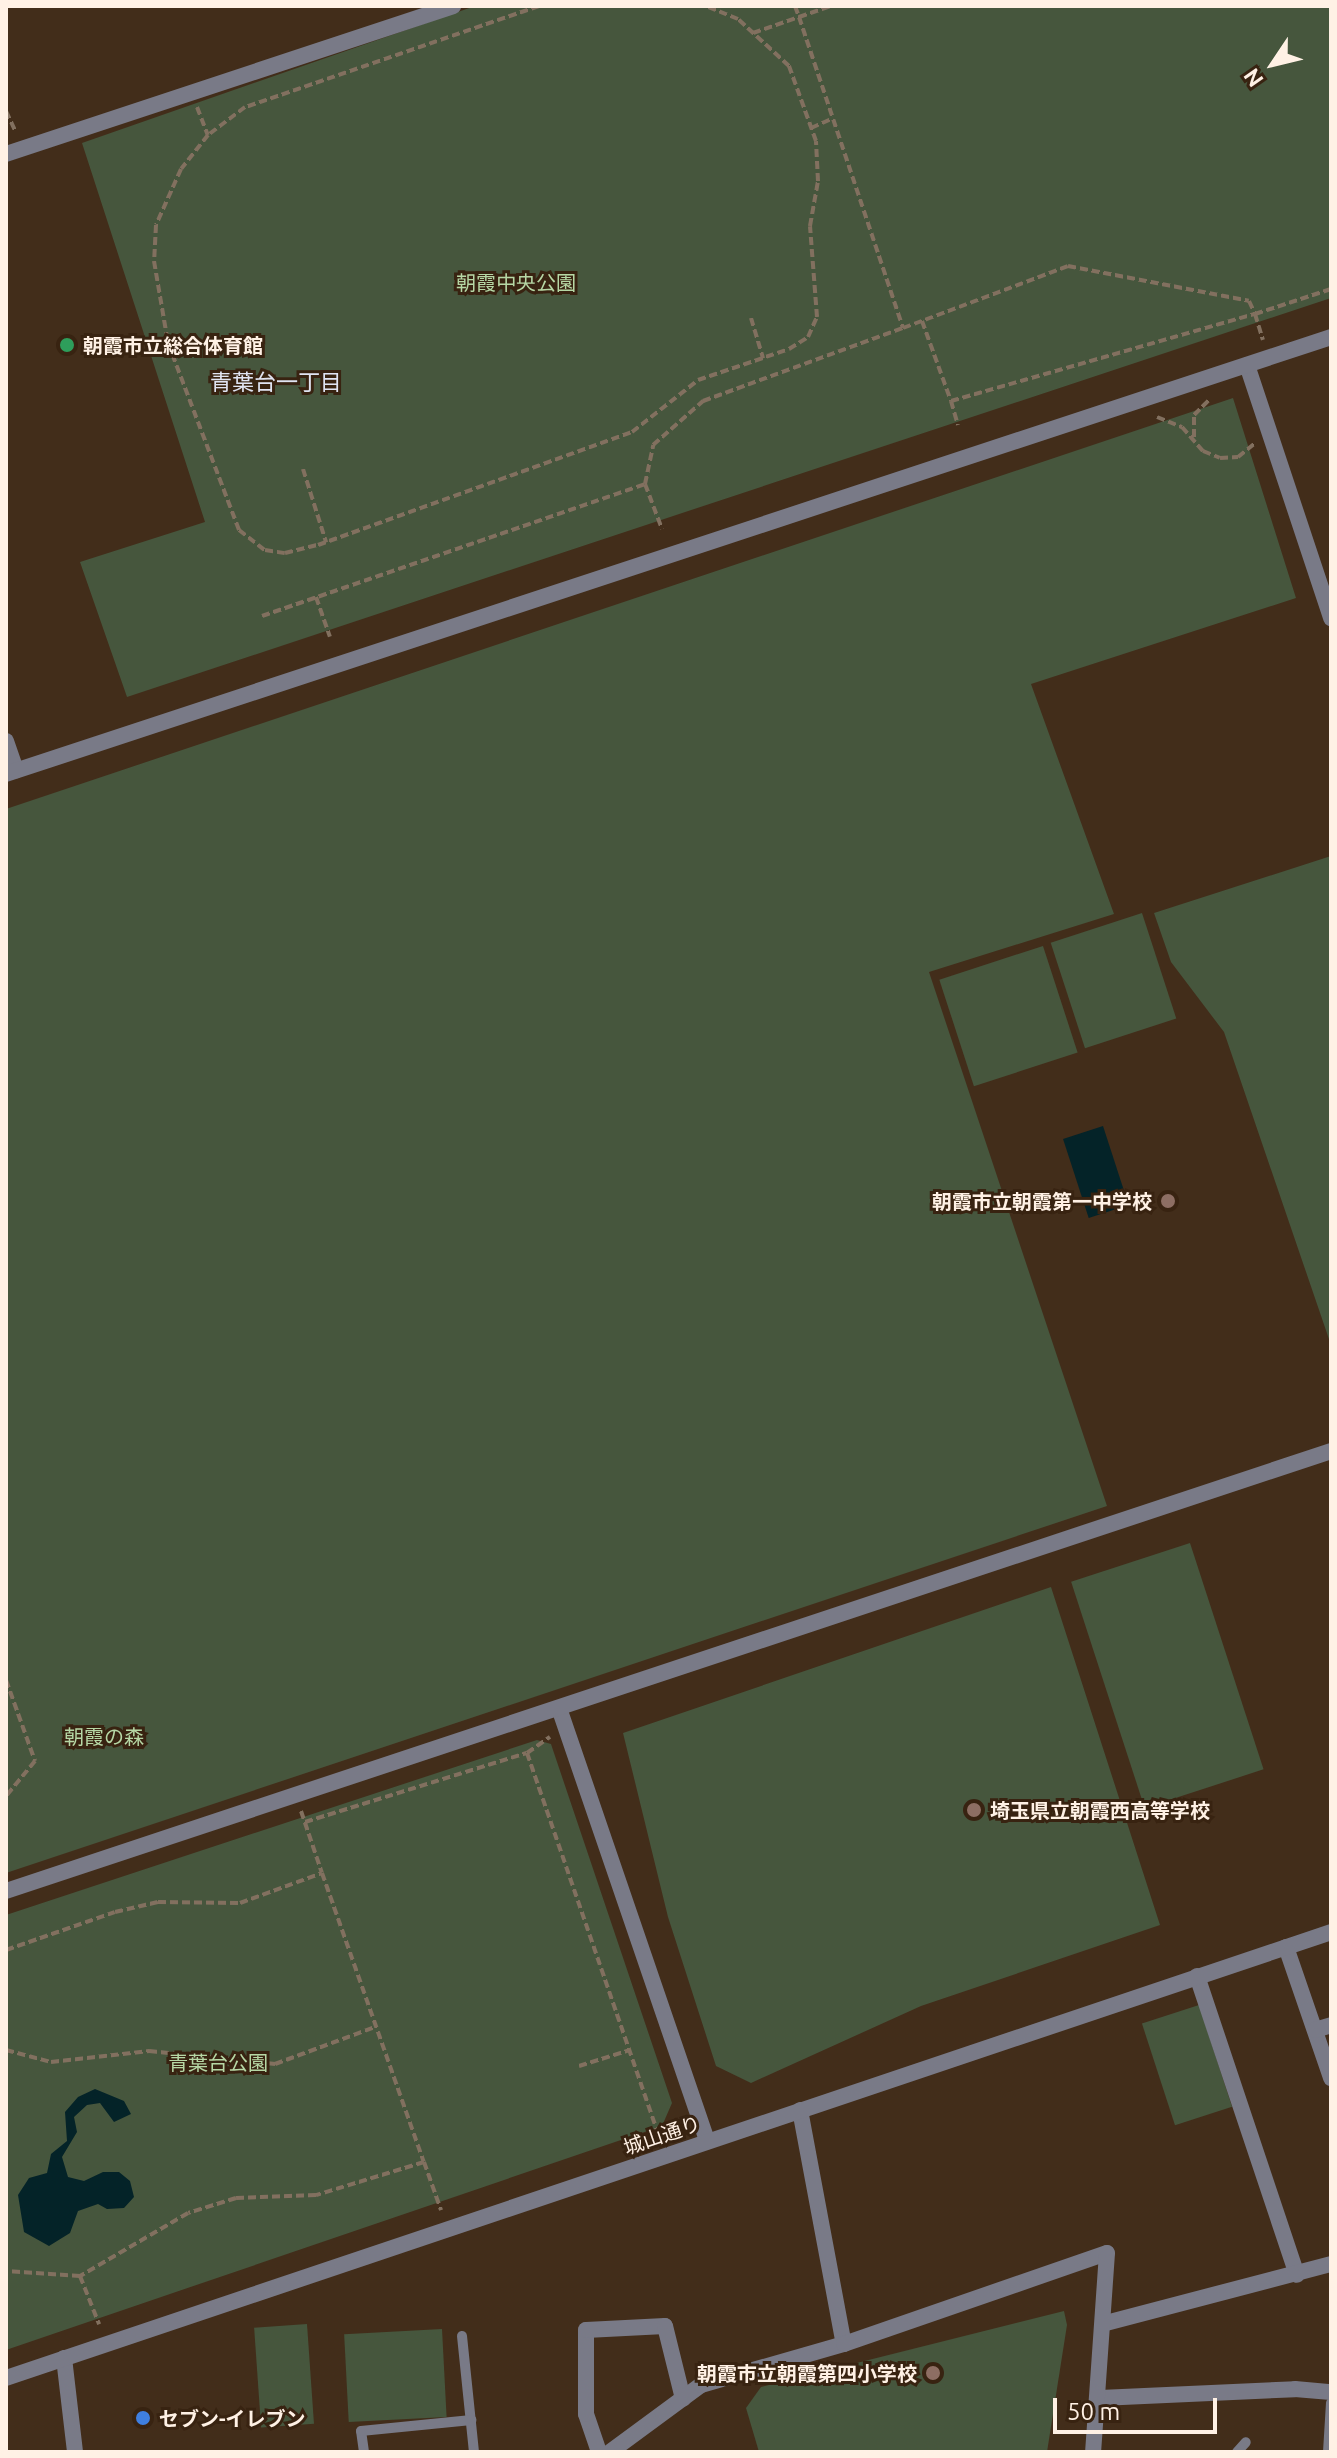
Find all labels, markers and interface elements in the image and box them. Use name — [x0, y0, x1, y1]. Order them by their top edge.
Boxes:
north arrow — [1233, 24, 1313, 104]
text: N — [1238, 64, 1268, 92]
park label: 朝霞中央公園 — [456, 270, 576, 294]
place label: 朝霞市立総合体育館 — [83, 333, 263, 357]
marker: 朝霞市立総合体育館 — [58, 336, 76, 354]
district label: 青葉台一丁目 — [210, 369, 342, 395]
place label: 朝霞市立朝霞第一中学校 — [932, 1189, 1152, 1213]
marker: 朝霞市立朝霞第一中学校 — [1159, 1192, 1177, 1210]
park label: 朝霞の森 — [64, 1724, 144, 1748]
place label: 埼玉県立朝霞西高等学校 — [990, 1798, 1210, 1822]
marker: 埼玉県立朝霞西高等学校 — [965, 1801, 983, 1819]
park label: 青葉台公園 — [168, 2050, 268, 2074]
street label: 城山通り — [620, 2111, 704, 2159]
place label: 朝霞市立朝霞第四小学校 — [697, 2361, 917, 2385]
marker: 朝霞市立朝霞第四小学校 — [924, 2364, 942, 2382]
scale bar — [1057, 2382, 1221, 2432]
text: 50 m — [1067, 2398, 1120, 2425]
place label: セブン-イレブン — [159, 2406, 306, 2430]
marker: セブン-イレブン — [134, 2409, 152, 2427]

